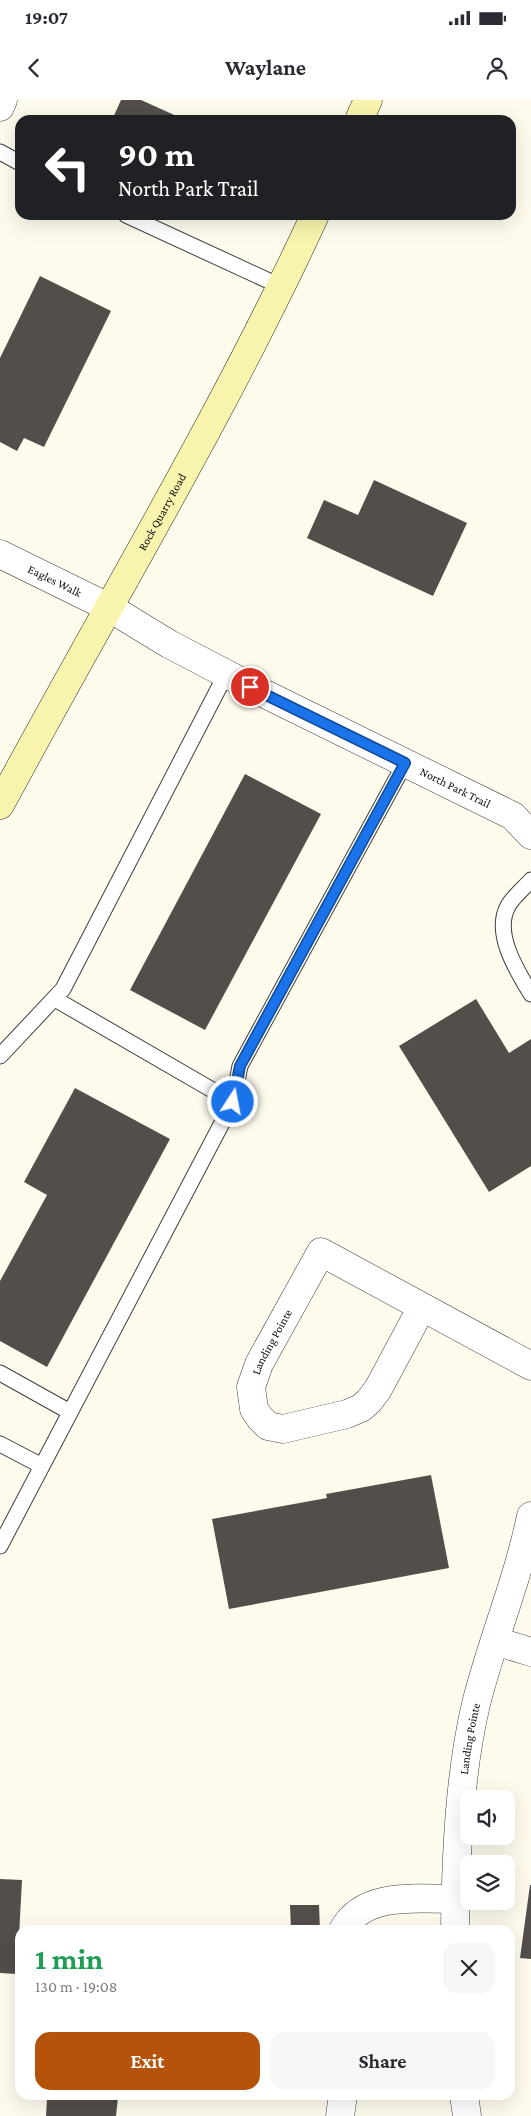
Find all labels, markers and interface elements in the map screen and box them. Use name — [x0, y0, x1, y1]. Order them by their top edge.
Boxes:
text: 19:07 — [25, 7, 68, 28]
icon: back — [20, 54, 48, 82]
icon: person — [483, 54, 511, 82]
text: Waylane — [225, 55, 306, 80]
icon: left — [35, 135, 100, 200]
text: 90 m — [118, 135, 195, 174]
text: North Park Trail — [118, 176, 259, 201]
street label: Rock Quarry Road — [135, 470, 189, 553]
street label: Eagles Walk — [26, 562, 84, 600]
pin — [229, 666, 271, 708]
icon: arrive — [236, 673, 264, 701]
street label: North Park Trail — [418, 764, 493, 811]
position arrow — [206, 1075, 258, 1127]
street label: Landing Pointe — [249, 1307, 295, 1377]
street label: Landing Pointe — [457, 1702, 483, 1775]
map controls — [460, 1790, 515, 1910]
button: sound — [460, 1790, 515, 1845]
button: layers — [460, 1855, 515, 1910]
text: 1 min — [35, 1942, 103, 1975]
button: close — [443, 1942, 495, 1994]
text: 130 m · 19:08 — [35, 1978, 117, 1995]
button: Exit — [35, 2032, 260, 2090]
button: Share — [270, 2032, 495, 2090]

